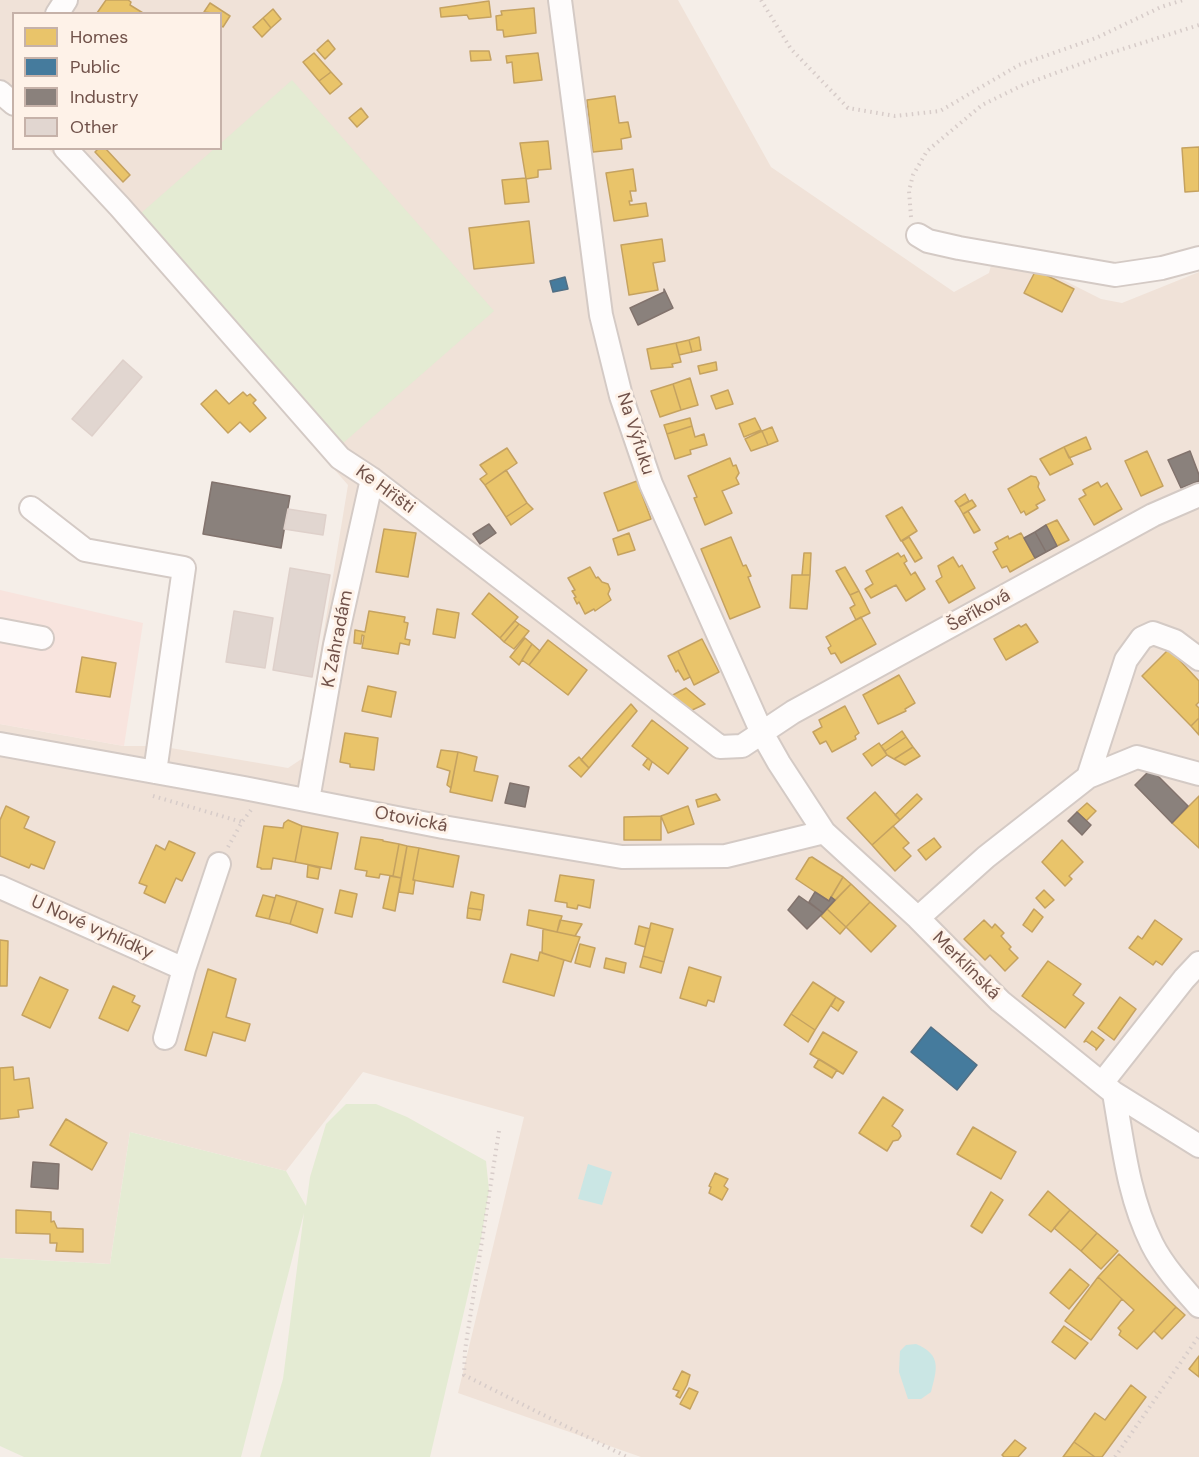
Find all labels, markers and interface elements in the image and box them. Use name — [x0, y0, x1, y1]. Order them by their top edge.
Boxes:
legend — [12, 12, 222, 150]
text: Homes — [70, 25, 128, 49]
text: Public — [70, 55, 121, 79]
text: Industry — [70, 85, 139, 109]
text: Other — [70, 115, 118, 139]
street label: Na Výfuku — [612, 390, 658, 478]
street label: Ke Hřišti — [351, 461, 419, 519]
street label: Šeříková — [944, 585, 1014, 637]
street label: K Zahradám — [318, 588, 358, 690]
street label: Otovická — [373, 802, 449, 838]
street label: U Nové vyhlídky — [28, 891, 156, 965]
street label: Merklínská — [928, 928, 1004, 1004]

